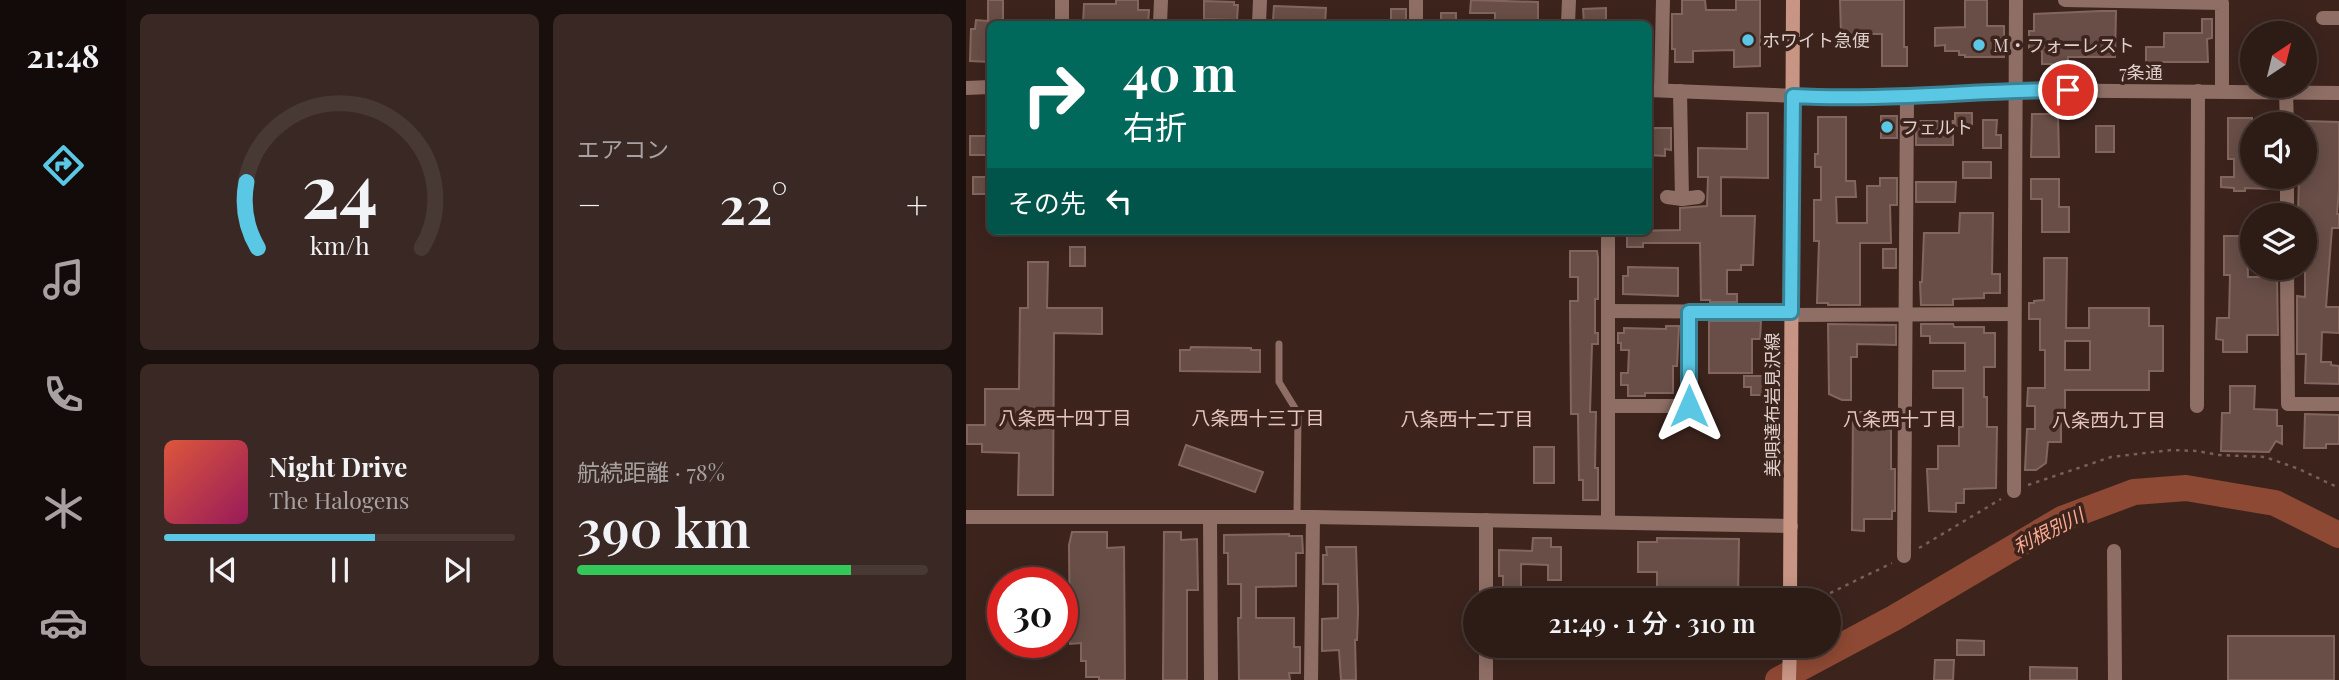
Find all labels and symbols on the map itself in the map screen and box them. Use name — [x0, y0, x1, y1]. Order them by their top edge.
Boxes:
north arrow — [2240, 21, 2317, 98]
place label: ホワイト急便 — [1762, 28, 1870, 52]
marker: ホワイト急便 — [1740, 32, 1756, 48]
place label: M・フォーレスト — [1993, 33, 2135, 57]
marker: M・フォーレスト — [1971, 37, 1987, 53]
pin — [2038, 60, 2098, 120]
street label: 7条通 — [2119, 60, 2163, 84]
place label: フェルト — [1901, 115, 1973, 139]
marker: フェルト — [1879, 119, 1895, 135]
street label: 美唄達布岩見沢線 — [1760, 333, 1784, 477]
position arrow — [1652, 369, 1726, 443]
district label: 八条西十四丁目 — [998, 404, 1132, 430]
district label: 八条西十三丁目 — [1191, 404, 1325, 430]
district label: 八条西十二丁目 — [1400, 405, 1534, 431]
district label: 八条西十丁目 — [1843, 405, 1957, 431]
district label: 八条西九丁目 — [2052, 406, 2166, 432]
water label: 利根別川 — [2008, 500, 2090, 559]
speed limit sign: 30 — [987, 567, 1078, 658]

